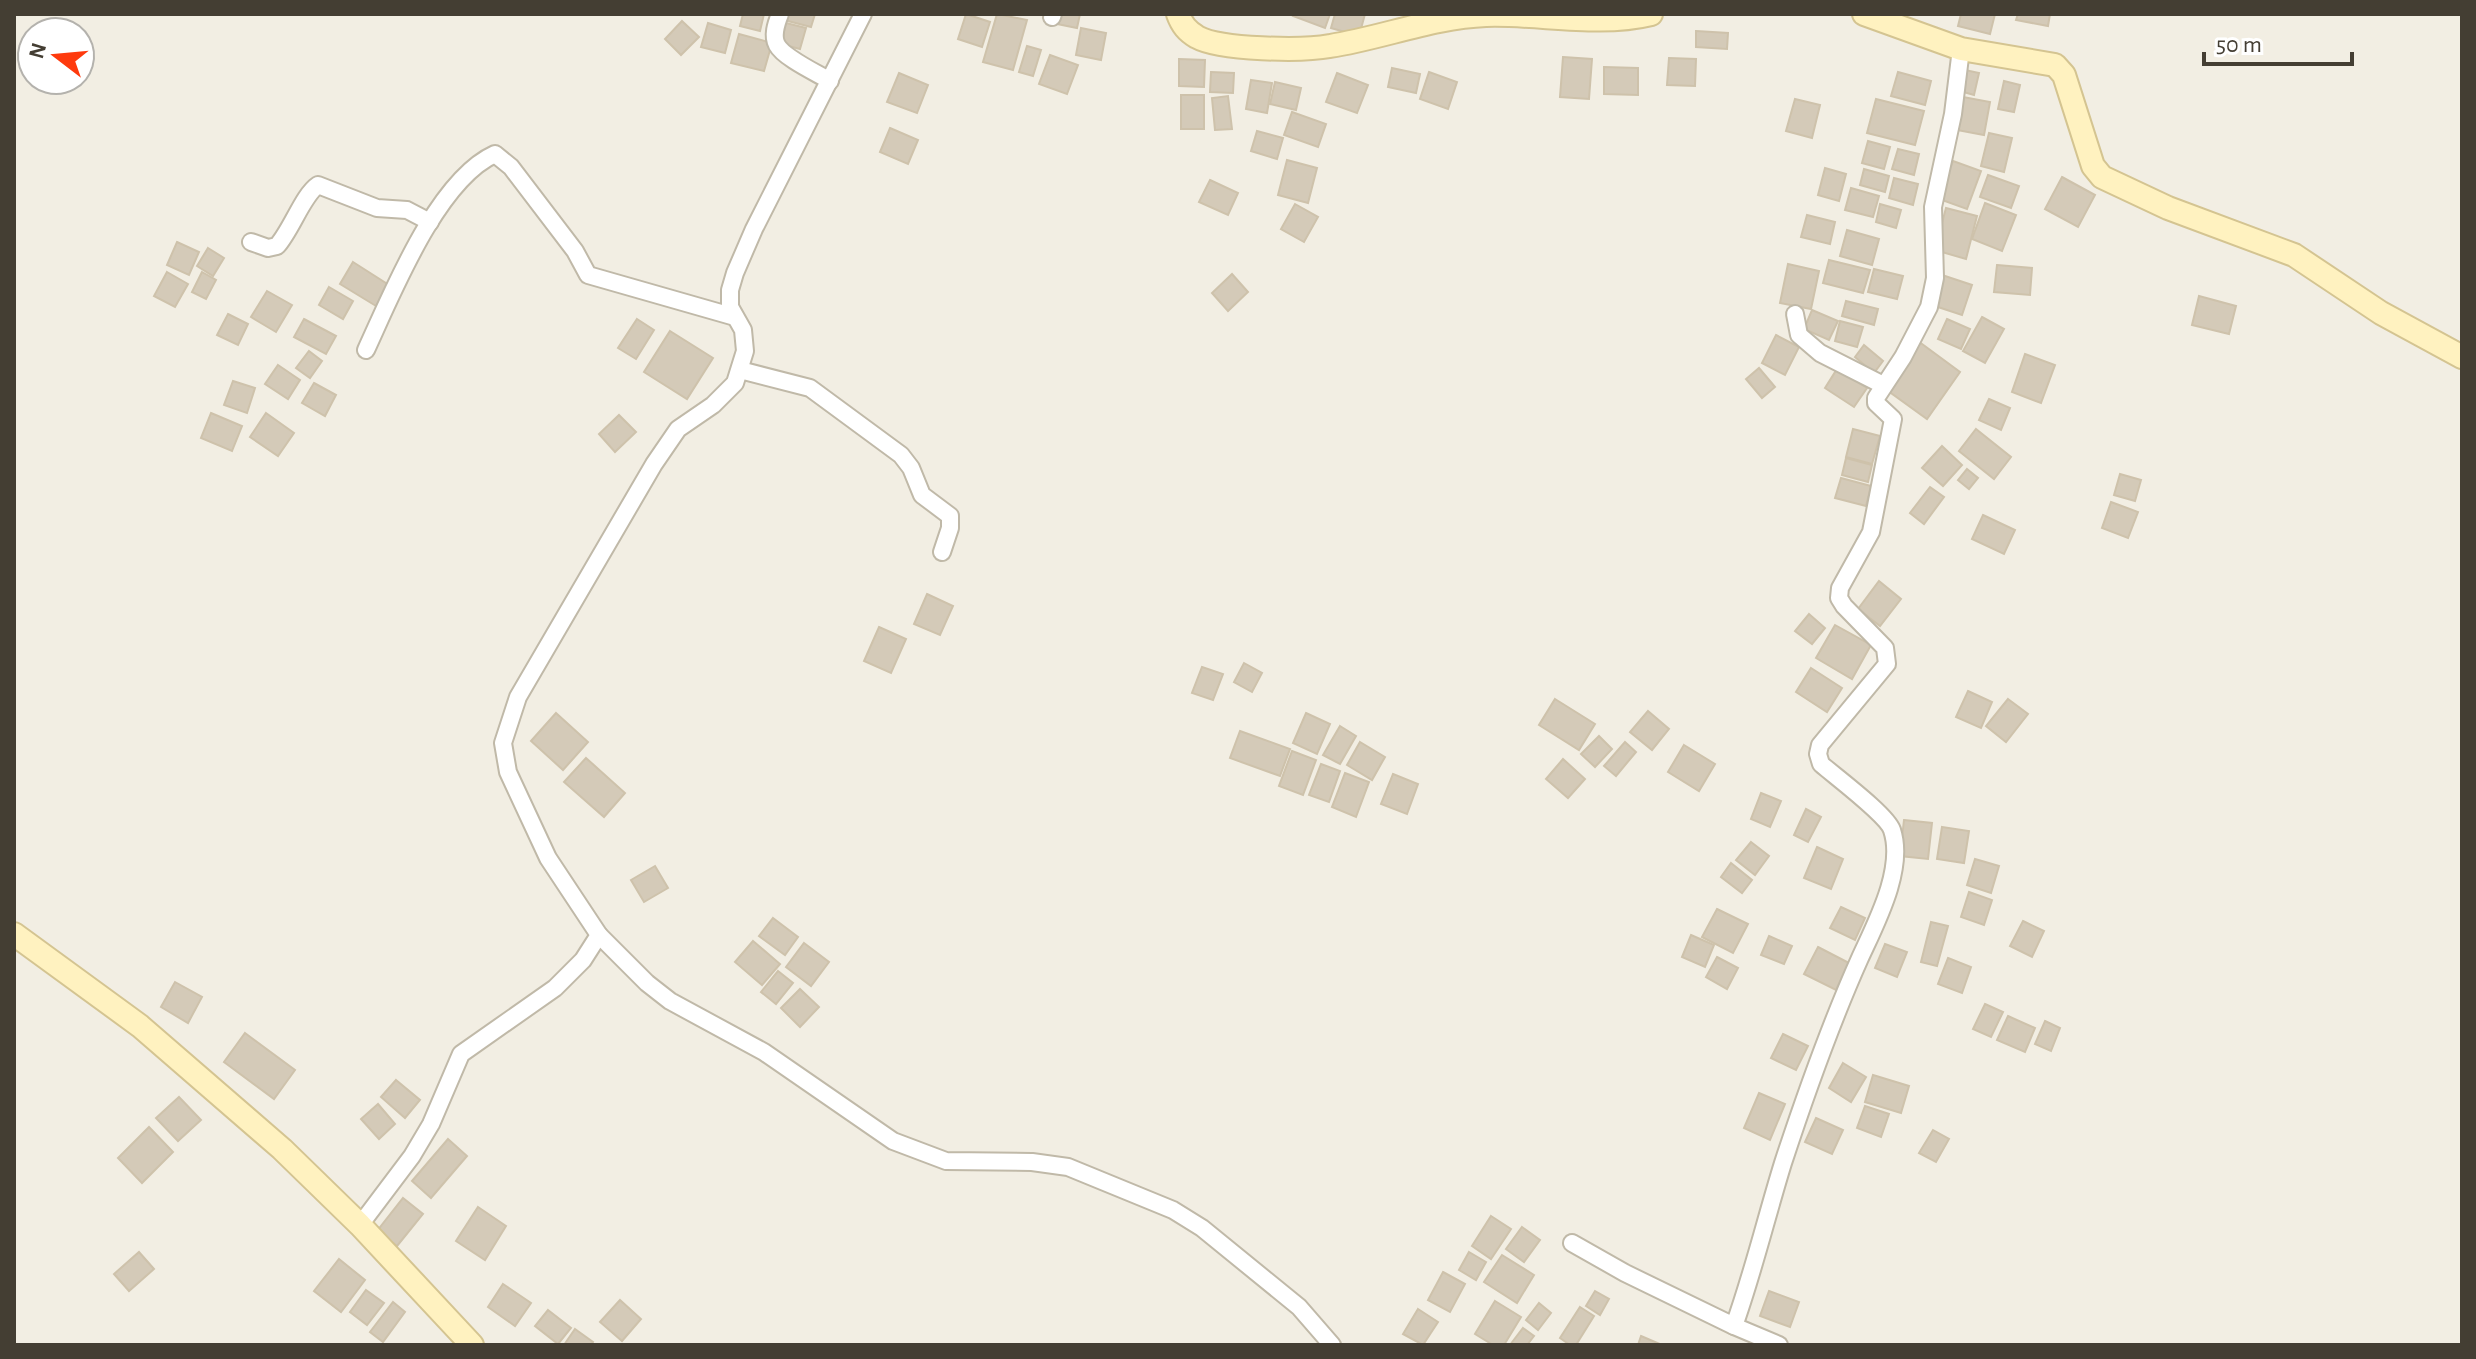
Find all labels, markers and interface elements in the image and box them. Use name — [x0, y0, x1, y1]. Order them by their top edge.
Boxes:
north arrow — [16, 16, 96, 96]
scale bar — [2204, 16, 2352, 66]
text: 50 m — [2216, 33, 2262, 57]
text: N — [25, 40, 50, 61]

